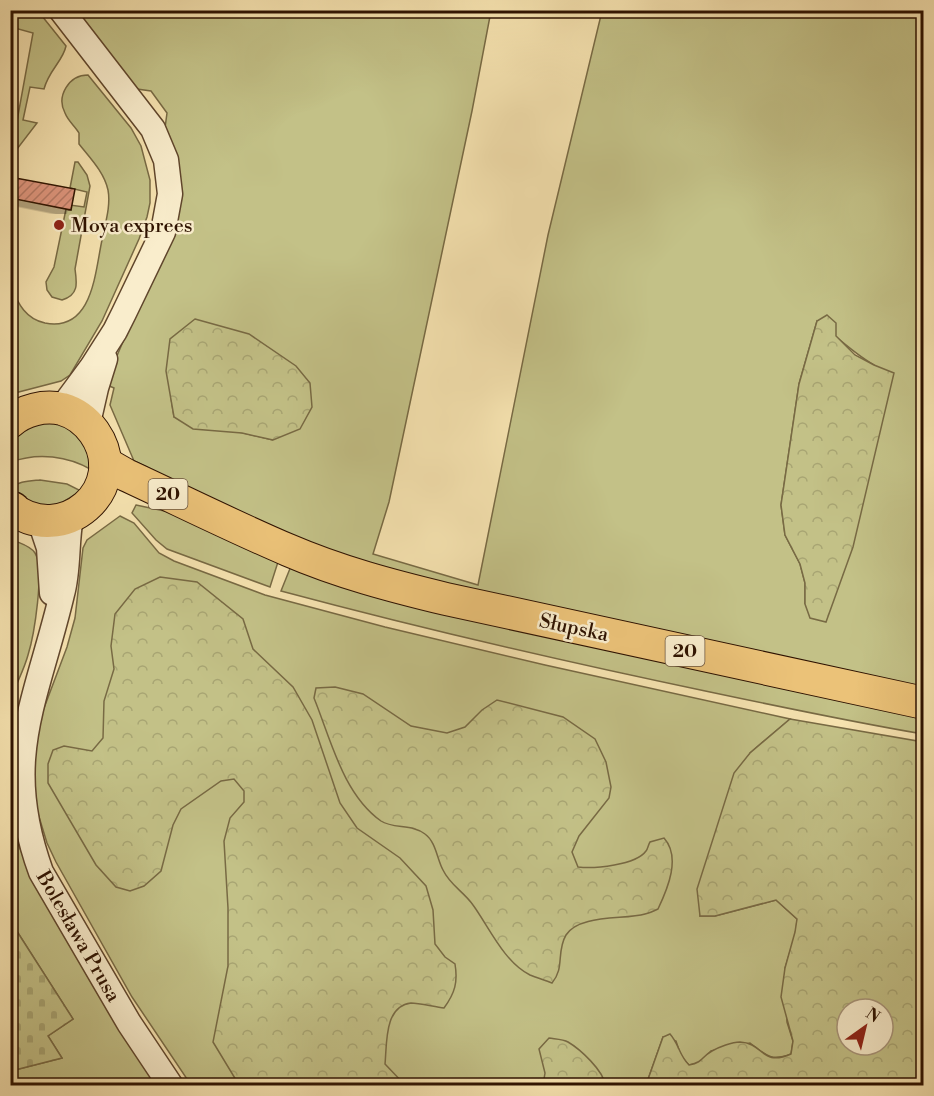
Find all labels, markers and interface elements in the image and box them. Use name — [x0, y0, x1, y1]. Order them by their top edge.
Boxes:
place label: Moya exprees — [71, 214, 193, 239]
marker: Moya exprees — [52, 218, 66, 232]
road number: 20 — [148, 479, 188, 509]
street label: Słupska — [537, 609, 612, 648]
road number: 20 — [666, 636, 704, 666]
street label: Bolesława Prusa — [30, 866, 126, 1008]
north arrow — [835, 997, 895, 1057]
text: N — [862, 1004, 884, 1027]

